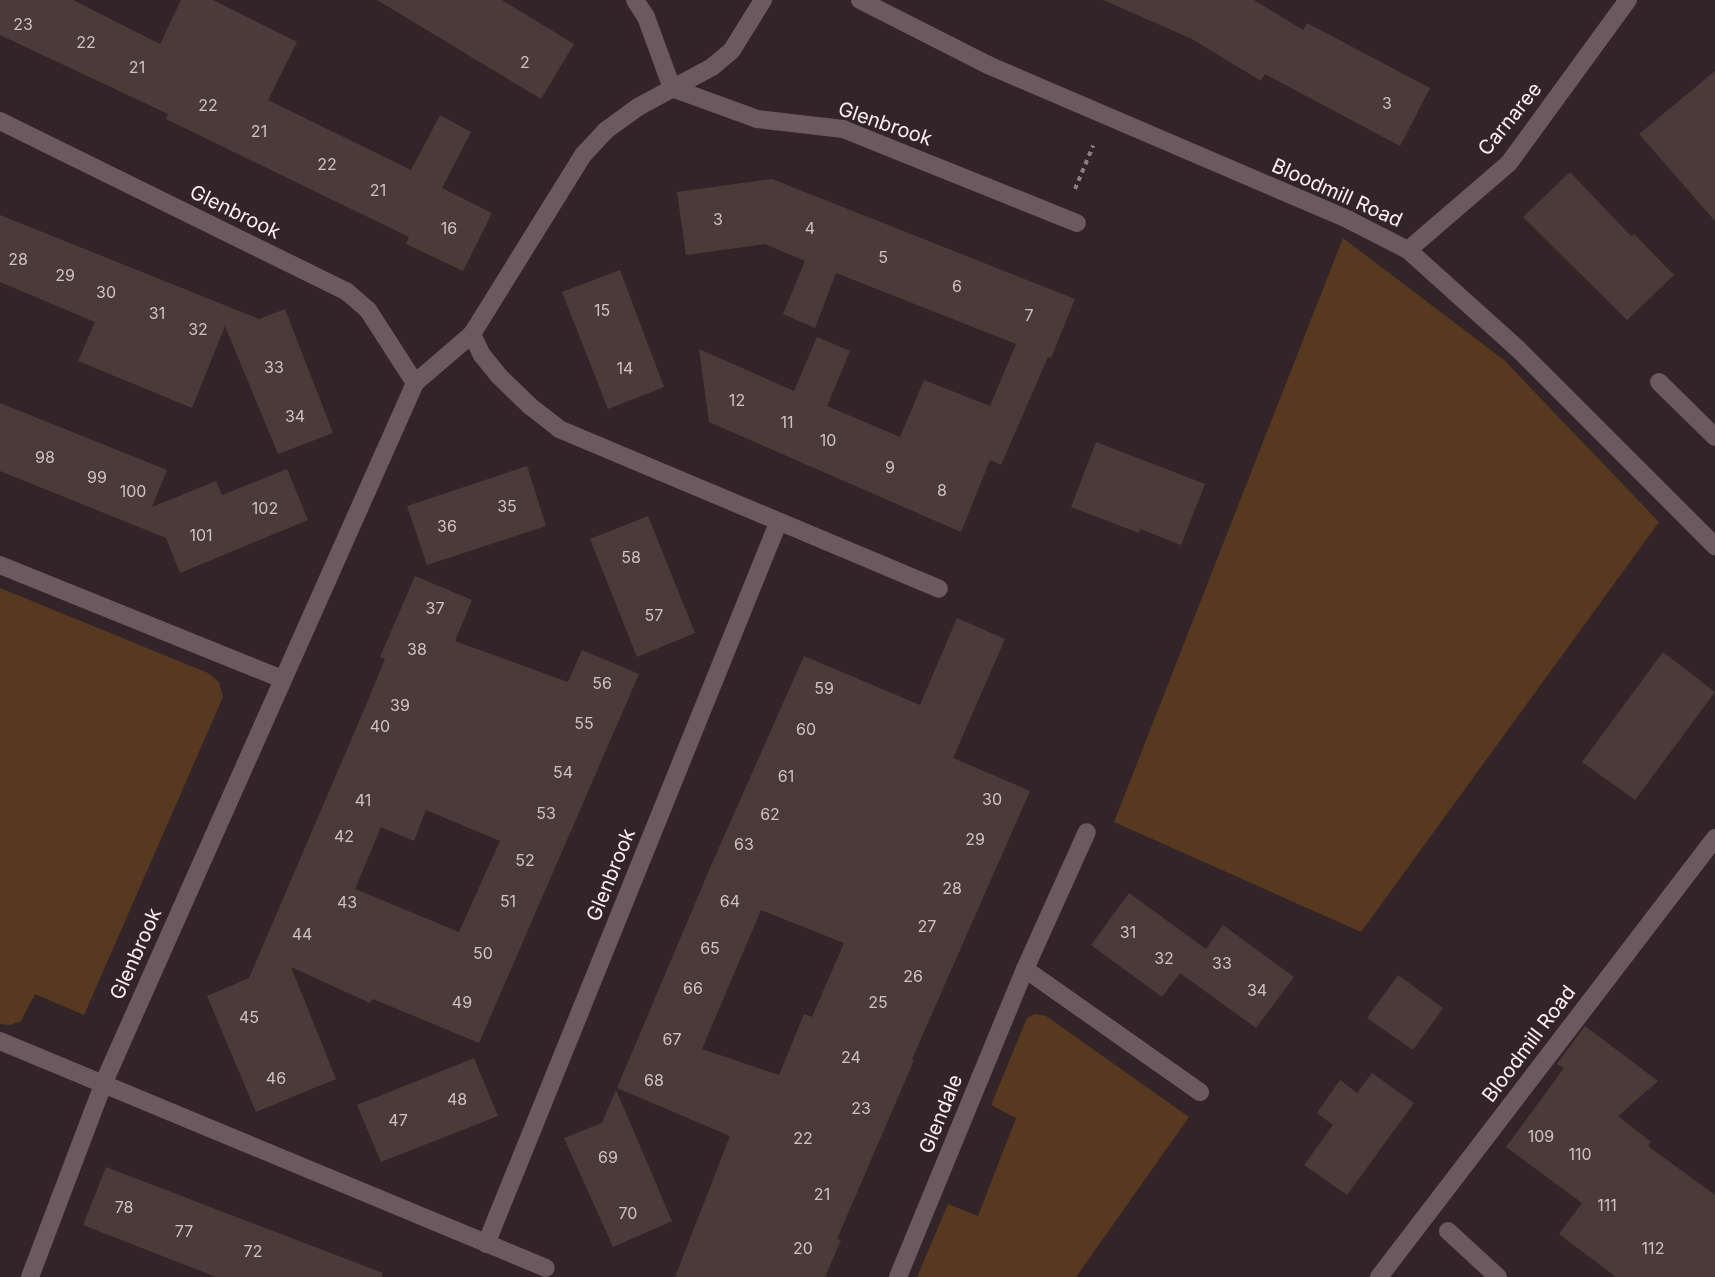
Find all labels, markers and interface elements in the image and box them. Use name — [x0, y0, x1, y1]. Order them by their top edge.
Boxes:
house number: 23 — [13, 14, 33, 34]
house number: 22 — [76, 32, 96, 52]
house number: 2 — [520, 52, 530, 72]
house number: 21 — [129, 57, 145, 77]
street label: Carnaree — [1473, 78, 1547, 160]
house number: 3 — [1382, 93, 1392, 113]
house number: 22 — [198, 95, 218, 115]
street label: Glenbrook — [835, 97, 935, 151]
house number: 21 — [251, 121, 267, 141]
house number: 22 — [317, 154, 337, 174]
street label: Bloodmill Road — [1268, 154, 1406, 232]
street label: Glenbrook — [186, 180, 284, 244]
house number: 21 — [370, 180, 386, 200]
house number: 3 — [713, 209, 723, 229]
house number: 16 — [441, 218, 457, 238]
house number: 4 — [805, 218, 815, 238]
house number: 5 — [878, 247, 888, 267]
house number: 28 — [8, 249, 28, 269]
house number: 29 — [55, 265, 75, 285]
house number: 6 — [952, 276, 962, 296]
house number: 30 — [96, 282, 116, 302]
house number: 15 — [594, 300, 610, 320]
house number: 31 — [149, 303, 165, 323]
house number: 7 — [1024, 305, 1034, 325]
house number: 32 — [188, 319, 208, 339]
house number: 33 — [264, 357, 284, 377]
house number: 14 — [617, 358, 633, 378]
house number: 12 — [729, 390, 745, 410]
house number: 34 — [285, 406, 305, 426]
house number: 11 — [780, 412, 794, 432]
house number: 10 — [820, 430, 836, 450]
house number: 98 — [35, 447, 55, 467]
house number: 9 — [885, 457, 895, 477]
house number: 99 — [87, 467, 107, 487]
house number: 8 — [937, 480, 947, 500]
house number: 100 — [120, 481, 146, 501]
house number: 35 — [497, 496, 517, 516]
house number: 102 — [252, 498, 278, 518]
house number: 36 — [437, 516, 457, 536]
house number: 101 — [189, 525, 213, 545]
house number: 58 — [621, 547, 641, 567]
house number: 37 — [426, 598, 444, 618]
house number: 57 — [645, 605, 663, 625]
house number: 38 — [407, 639, 427, 659]
house number: 56 — [592, 673, 612, 693]
house number: 59 — [814, 678, 834, 698]
house number: 39 — [390, 695, 410, 715]
house number: 55 — [574, 713, 594, 733]
house number: 40 — [370, 716, 390, 736]
house number: 60 — [796, 719, 816, 739]
house number: 54 — [553, 762, 573, 782]
house number: 61 — [778, 766, 794, 786]
house number: 30 — [982, 789, 1002, 809]
house number: 41 — [355, 790, 371, 810]
house number: 53 — [536, 803, 556, 823]
house number: 62 — [760, 804, 780, 824]
street label: Glenbrook — [582, 825, 640, 925]
house number: 42 — [334, 826, 354, 846]
house number: 29 — [965, 829, 985, 849]
house number: 63 — [734, 834, 754, 854]
house number: 52 — [515, 850, 535, 870]
house number: 28 — [942, 878, 962, 898]
house number: 51 — [500, 891, 516, 911]
house number: 64 — [720, 891, 740, 911]
house number: 43 — [337, 892, 357, 912]
street label: Glenbrook — [105, 905, 167, 1003]
house number: 27 — [918, 916, 936, 936]
house number: 31 — [1120, 922, 1136, 942]
house number: 44 — [292, 924, 312, 944]
house number: 65 — [700, 938, 720, 958]
house number: 50 — [473, 943, 493, 963]
house number: 32 — [1154, 948, 1174, 968]
house number: 33 — [1212, 953, 1232, 973]
house number: 26 — [903, 966, 923, 986]
house number: 66 — [683, 978, 703, 998]
house number: 34 — [1247, 980, 1267, 1000]
street label: Bloodmill Road — [1477, 981, 1581, 1107]
house number: 49 — [452, 992, 472, 1012]
house number: 25 — [868, 992, 888, 1012]
house number: 45 — [239, 1007, 259, 1027]
house number: 67 — [663, 1029, 681, 1049]
house number: 24 — [841, 1047, 861, 1067]
house number: 46 — [266, 1068, 286, 1088]
house number: 68 — [644, 1070, 664, 1090]
street label: Glendale — [914, 1071, 968, 1157]
house number: 48 — [447, 1089, 467, 1109]
house number: 23 — [851, 1098, 871, 1118]
house number: 47 — [388, 1110, 408, 1130]
house number: 109 — [1528, 1126, 1554, 1146]
house number: 22 — [793, 1128, 813, 1148]
house number: 110 — [1568, 1144, 1592, 1164]
house number: 69 — [598, 1147, 618, 1167]
house number: 21 — [814, 1184, 830, 1204]
house number: 111 — [1597, 1195, 1617, 1215]
house number: 78 — [115, 1197, 133, 1217]
house number: 70 — [619, 1203, 637, 1223]
house number: 77 — [175, 1221, 193, 1241]
house number: 20 — [793, 1238, 813, 1258]
house number: 112 — [1642, 1238, 1664, 1258]
house number: 72 — [244, 1241, 262, 1261]

